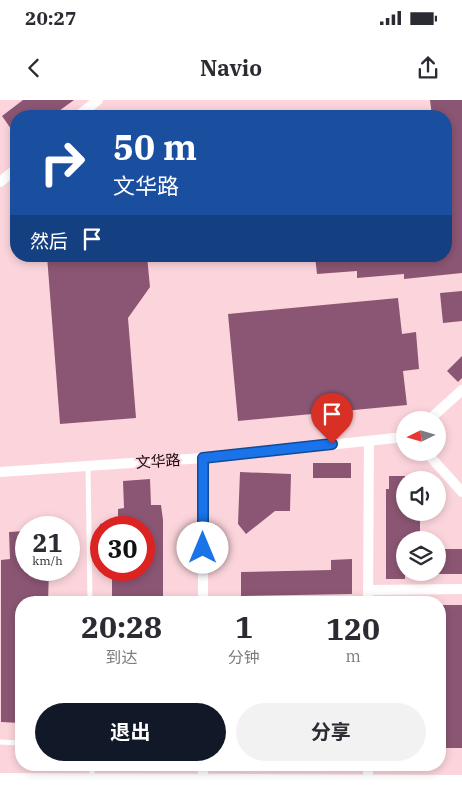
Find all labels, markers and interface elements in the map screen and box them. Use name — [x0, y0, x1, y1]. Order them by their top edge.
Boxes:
text: 20:27 — [25, 6, 76, 30]
text: Navio — [200, 53, 262, 82]
icon: back — [20, 54, 48, 82]
icon: share — [414, 54, 442, 82]
text: 50 m — [113, 124, 197, 170]
icon: right — [30, 130, 95, 195]
text: 文华路 — [113, 171, 179, 200]
icon: arrive — [78, 225, 106, 253]
text: 然后 — [30, 229, 68, 253]
pin — [311, 393, 353, 444]
icon: arrive — [318, 400, 346, 428]
north arrow — [396, 411, 446, 461]
map controls — [396, 411, 446, 581]
street label: 文华路 — [135, 450, 181, 472]
button: sound — [396, 471, 446, 521]
speed limit sign: 30 — [90, 516, 155, 581]
position arrow — [176, 521, 228, 573]
text: 21 — [32, 526, 63, 559]
button: layers — [396, 531, 446, 581]
text: km/h — [32, 553, 63, 568]
text: 20:28 — [81, 607, 162, 646]
text: 1 — [235, 607, 253, 646]
text: 120 — [326, 609, 380, 648]
text: m — [345, 646, 361, 666]
text: 到达 — [106, 647, 138, 667]
text: 分钟 — [228, 647, 260, 667]
button: 退出 — [35, 703, 226, 761]
button: 分享 — [236, 703, 426, 761]

